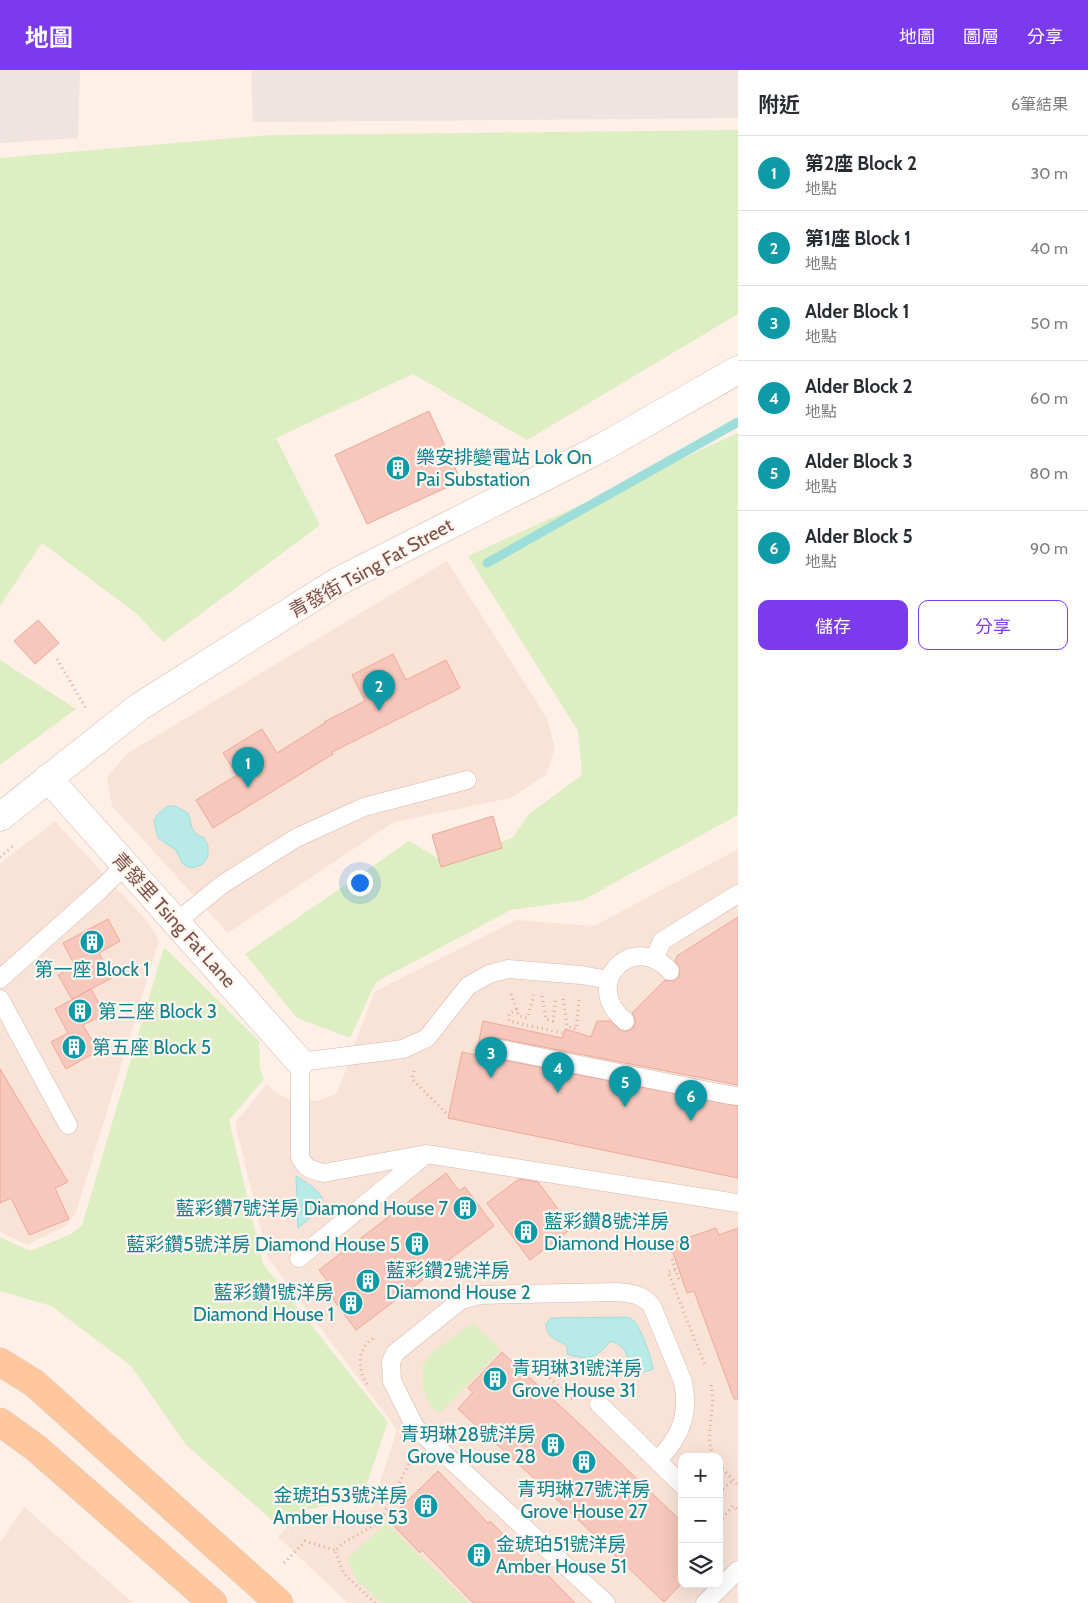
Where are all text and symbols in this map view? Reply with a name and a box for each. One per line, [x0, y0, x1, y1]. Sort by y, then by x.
text: 地圖 [25, 23, 73, 52]
text: 地圖 [899, 26, 935, 48]
text: 圖層 [963, 26, 999, 48]
text: 分享 [1027, 26, 1063, 48]
text: 附近 [758, 92, 800, 117]
text: 6筆結果 [1011, 95, 1068, 114]
text: 第2座 Block 2 [805, 152, 917, 175]
text: 1 [771, 164, 777, 183]
text: 30 m [1031, 164, 1068, 183]
text: 地點 [805, 179, 837, 198]
text: 第1座 Block 1 [805, 227, 911, 250]
text: 2 [770, 239, 778, 258]
text: 40 m [1030, 239, 1068, 258]
text: 地點 [805, 254, 837, 273]
text: Alder Block 1 [805, 300, 909, 323]
text: 3 [770, 314, 778, 333]
text: 50 m [1031, 314, 1068, 333]
text: 地點 [805, 327, 837, 346]
text: Alder Block 2 [805, 375, 912, 398]
text: 4 [769, 389, 779, 408]
text: 60 m [1030, 389, 1068, 408]
text: 地點 [805, 402, 837, 421]
place label: 樂安排變電站 Lok On Pai Substation [416, 446, 592, 491]
text: Alder Block 3 [805, 450, 913, 473]
building icon: 樂安排變電站 Lok On Pai Substation [385, 455, 411, 481]
text: 5 [770, 464, 778, 483]
text: 80 m [1030, 464, 1068, 483]
text: 地點 [805, 477, 837, 496]
street label: 青發街 Tsing Fat Street [285, 513, 457, 623]
text: Alder Block 5 [805, 525, 913, 548]
text: 6 [770, 539, 779, 558]
text: 90 m [1030, 539, 1068, 558]
text: 地點 [805, 552, 837, 571]
button: 儲存 [758, 600, 908, 650]
button: 分享 [918, 600, 1068, 650]
pin: 2 [363, 670, 395, 711]
pin: 1 [232, 747, 264, 788]
street label: 青發里 Tsing Fat Lane [107, 848, 241, 993]
your location [347, 870, 373, 896]
building icon: 第一座 Block 1 [79, 929, 105, 955]
place label: 第一座 Block 1 [35, 958, 149, 981]
building icon: 第三座 Block 3 [67, 998, 93, 1024]
place label: 第三座 Block 3 [98, 1000, 217, 1023]
building icon: 第五座 Block 5 [61, 1034, 87, 1060]
place label: 第五座 Block 5 [92, 1036, 211, 1059]
pin: 3 [475, 1037, 507, 1078]
pin: 4 [542, 1052, 574, 1093]
pin: 5 [609, 1066, 641, 1107]
pin: 6 [675, 1080, 707, 1121]
building icon: 藍彩鑽7號洋房 Diamond House 7 [452, 1195, 478, 1221]
place label: 藍彩鑽7號洋房 Diamond House 7 [176, 1197, 448, 1220]
place label: 藍彩鑽8號洋房 Diamond House 8 [544, 1210, 690, 1255]
building icon: 藍彩鑽8號洋房 Diamond House 8 [513, 1219, 539, 1245]
building icon: 藍彩鑽5號洋房 Diamond House 5 [404, 1231, 430, 1257]
place label: 藍彩鑽5號洋房 Diamond House 5 [126, 1233, 400, 1256]
place label: 藍彩鑽2號洋房 Diamond House 2 [386, 1259, 531, 1304]
building icon: 藍彩鑽2號洋房 Diamond House 2 [355, 1268, 381, 1294]
place label: 藍彩鑽1號洋房 Diamond House 1 [193, 1281, 334, 1326]
building icon: 藍彩鑽1號洋房 Diamond House 1 [338, 1290, 364, 1316]
place label: 青玥琳31號洋房 Grove House 31 [512, 1357, 642, 1402]
building icon: 青玥琳31號洋房 Grove House 31 [482, 1366, 508, 1392]
place label: 青玥琳28號洋房 Grove House 28 [401, 1423, 536, 1468]
building icon: 青玥琳28號洋房 Grove House 28 [540, 1432, 566, 1458]
building icon: 青玥琳27號洋房 Grove House 27 [571, 1449, 597, 1475]
map controls [678, 1453, 723, 1588]
button: + [678, 1453, 723, 1498]
place label: 青玥琳27號洋房 Grove House 27 [517, 1478, 651, 1523]
place label: 金琥珀53號洋房 Amber House 53 [273, 1484, 408, 1529]
building icon: 金琥珀53號洋房 Amber House 53 [413, 1493, 439, 1519]
button: − [678, 1498, 723, 1543]
place label: 金琥珀51號洋房 Amber House 51 [496, 1533, 627, 1578]
building icon: 金琥珀51號洋房 Amber House 51 [466, 1542, 492, 1568]
button: layers [678, 1543, 723, 1588]

